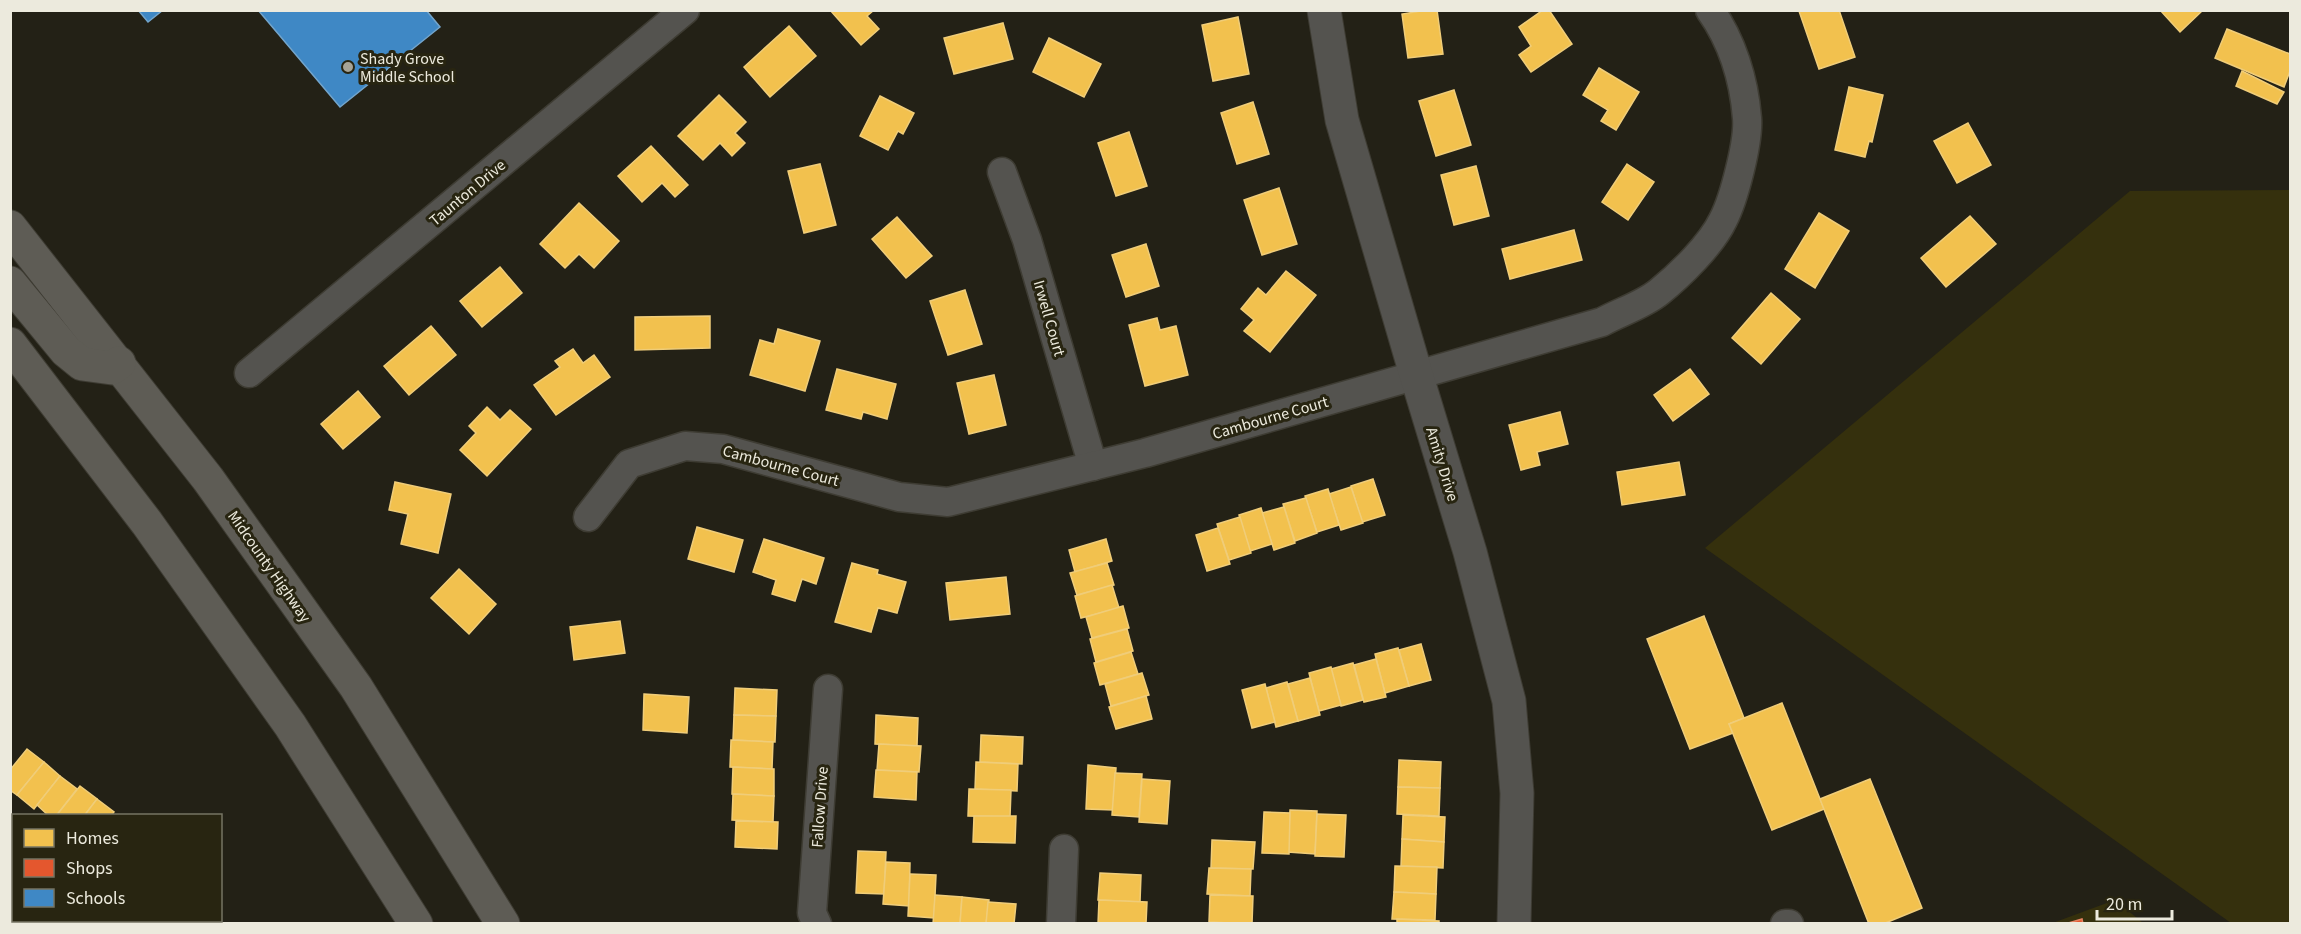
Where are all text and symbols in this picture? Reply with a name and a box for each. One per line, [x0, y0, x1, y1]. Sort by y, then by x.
place label: Shady Grove Middle School [360, 48, 455, 88]
marker: Shady Grove Middle School [341, 60, 355, 74]
street label: Taunton Drive [425, 154, 511, 231]
street label: Irwell Court [1028, 278, 1071, 359]
street label: Cambourne Court [1210, 391, 1331, 445]
street label: Amity Drive [1420, 424, 1464, 504]
street label: Cambourne Court [720, 440, 842, 492]
street label: Midcounty Highway [222, 506, 316, 627]
street label: Fallow Drive [806, 766, 834, 849]
legend [12, 814, 222, 922]
text: Homes [66, 826, 119, 851]
text: Shops [66, 856, 113, 881]
scale bar [2097, 883, 2172, 921]
text: Schools [66, 886, 125, 911]
text: 20 m [2106, 892, 2142, 917]

